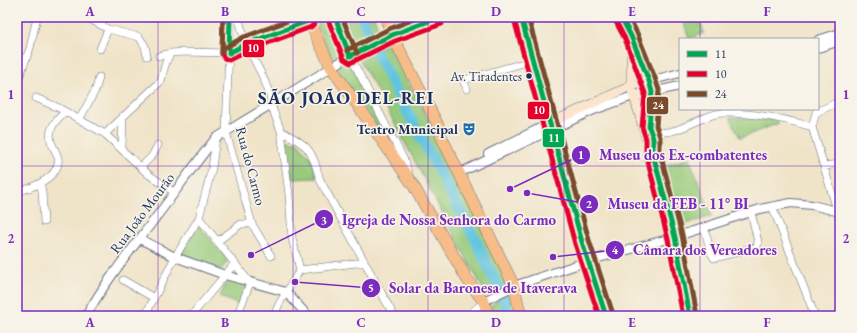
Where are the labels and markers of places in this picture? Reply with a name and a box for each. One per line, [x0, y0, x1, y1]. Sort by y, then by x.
place label: Av. Tiradentes [449, 68, 522, 85]
marker: Av. Tiradentes [524, 71, 534, 81]
place label: Teatro Municipal [356, 120, 458, 138]
theatre icon: Teatro Municipal [461, 121, 477, 137]
callout: Museu dos Ex-combatentes [571, 142, 775, 169]
callout: Museu da FEB - 11° BI [579, 190, 757, 217]
callout: Igreja de Nossa Senhora do Carmo [314, 206, 564, 233]
callout: Câmara dos Vereadores [605, 236, 785, 263]
callout: Solar da Baronesa de Itaverava [361, 275, 585, 302]

